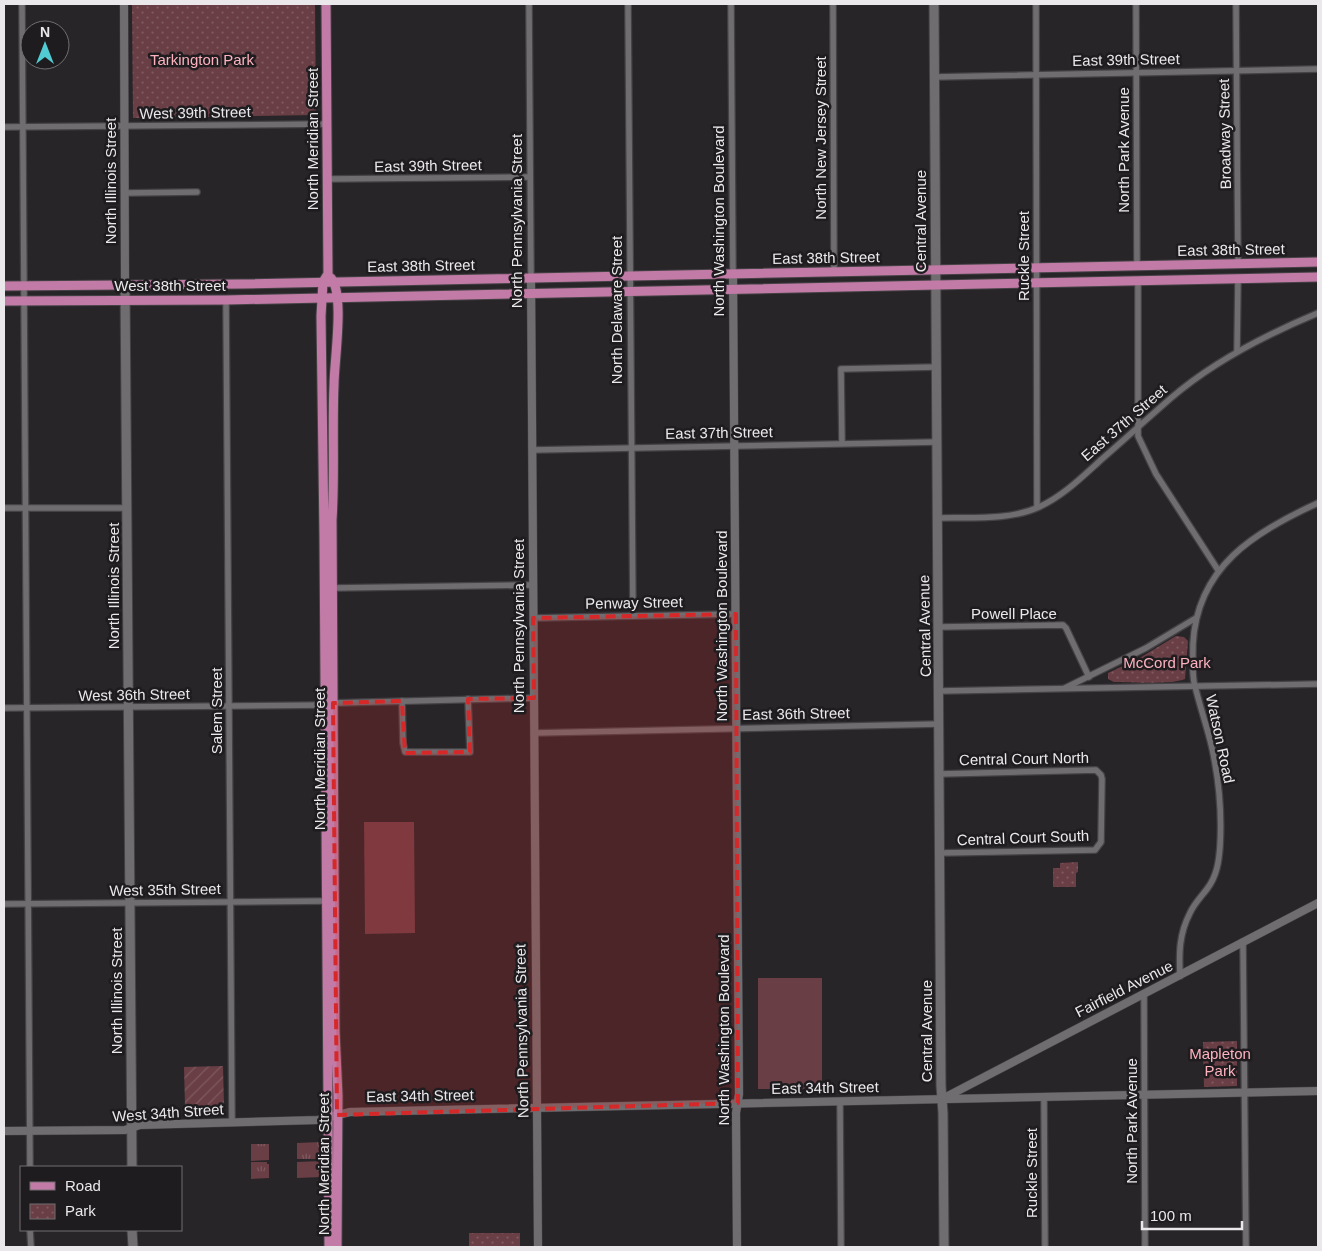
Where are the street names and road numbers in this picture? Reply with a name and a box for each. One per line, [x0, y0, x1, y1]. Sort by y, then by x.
street label: East 39th Street [1072, 50, 1181, 69]
street label: North New Jersey Street [812, 55, 829, 220]
street label: North Meridian Street [304, 67, 321, 210]
street label: Broadway Street [1215, 78, 1234, 190]
street label: North Park Avenue [1115, 87, 1132, 213]
street label: West 39th Street [139, 103, 252, 122]
street label: North Illinois Street [102, 117, 119, 244]
street label: North Washington Boulevard [710, 125, 727, 317]
street label: North Pennsylvania Street [508, 133, 525, 308]
street label: East 39th Street [374, 156, 483, 175]
street label: Central Avenue [912, 170, 929, 272]
street label: Ruckle Street [1015, 210, 1032, 301]
street label: North Delaware Street [608, 235, 625, 384]
street label: East 38th Street [1177, 240, 1286, 259]
street label: East 38th Street [772, 248, 881, 267]
street label: East 38th Street [367, 256, 476, 275]
street label: West 38th Street [114, 277, 227, 294]
street label: East 37th Street [1078, 380, 1170, 464]
street label: East 37th Street [665, 423, 774, 442]
street label: North Illinois Street [105, 522, 122, 649]
street label: North Washington Boulevard [713, 530, 730, 722]
street label: North Pennsylvania Street [510, 538, 527, 713]
street label: Central Avenue [915, 575, 934, 677]
street label: Penway Street [585, 593, 684, 612]
street label: Powell Place [971, 605, 1057, 622]
street label: Salem Street [208, 667, 225, 754]
street label: West 36th Street [78, 685, 191, 704]
street label: North Meridian Street [311, 687, 328, 830]
street label: Watson Road [1203, 693, 1238, 785]
street label: East 36th Street [742, 704, 851, 723]
street label: Central Court North [959, 749, 1089, 768]
street label: Central Court South [956, 827, 1090, 848]
street label: West 35th Street [109, 880, 222, 899]
street label: North Illinois Street [108, 927, 125, 1054]
street label: North Washington Boulevard [715, 934, 732, 1126]
street label: North Pennsylvania Street [511, 943, 532, 1118]
street label: Fairfield Avenue [1072, 957, 1175, 1020]
street label: Central Avenue [918, 980, 935, 1082]
street label: North Park Avenue [1123, 1058, 1140, 1184]
street label: East 34th Street [771, 1078, 880, 1097]
street label: East 34th Street [366, 1086, 475, 1105]
street label: North Meridian Street [315, 1092, 332, 1235]
street label: West 34th Street [112, 1100, 225, 1125]
street label: Ruckle Street [1023, 1127, 1040, 1218]

